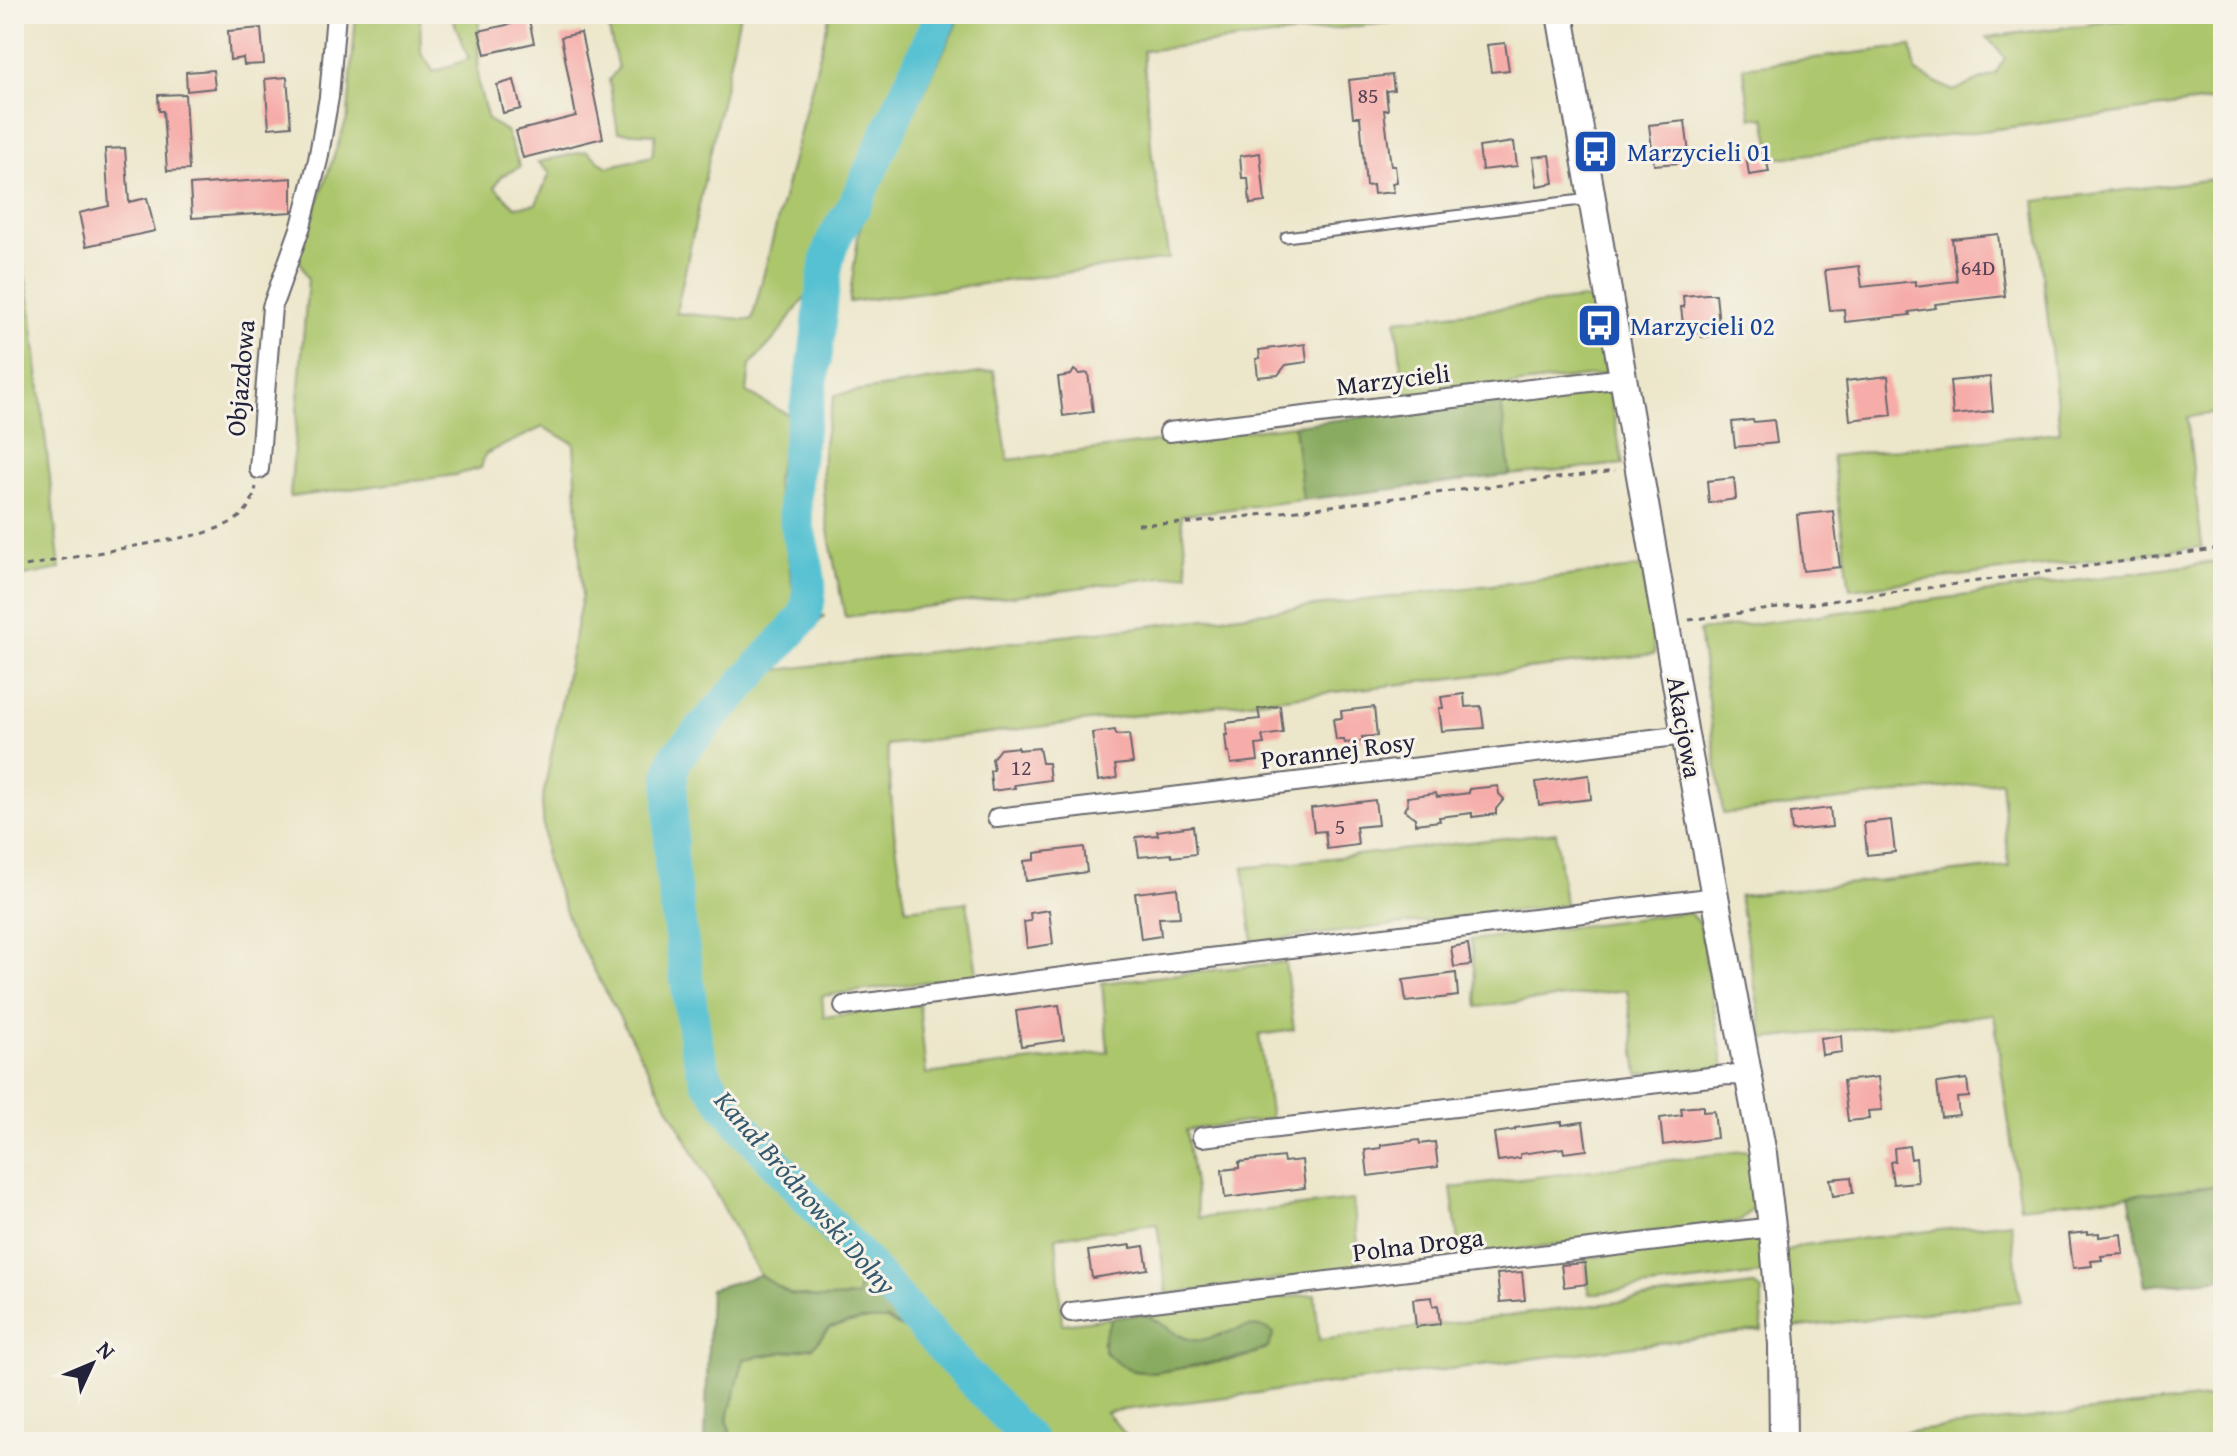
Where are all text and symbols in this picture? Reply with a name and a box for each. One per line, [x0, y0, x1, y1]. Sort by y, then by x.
house number: 85 [1357, 79, 1379, 111]
bus stop icon: Marzycieli 01 [1572, 127, 1620, 175]
place label: Marzycieli 01 [1627, 132, 1772, 171]
house number: 64D [1961, 251, 1995, 283]
bus stop icon: Marzycieli 02 [1575, 301, 1623, 349]
place label: Marzycieli 02 [1630, 306, 1775, 345]
street label: Objazdowa [215, 317, 265, 438]
street label: Marzycieli [1334, 353, 1452, 405]
street label: Akacjowa [1657, 673, 1713, 782]
street label: Porannej Rosy [1258, 721, 1418, 779]
house number: 12 [1010, 751, 1032, 783]
house number: 5 [1335, 810, 1345, 842]
water label: Kanał Bródnowski Dolny [705, 1080, 907, 1303]
street label: Polna Droga [1350, 1217, 1486, 1271]
north arrow [52, 1324, 132, 1404]
text: N [90, 1334, 123, 1367]

